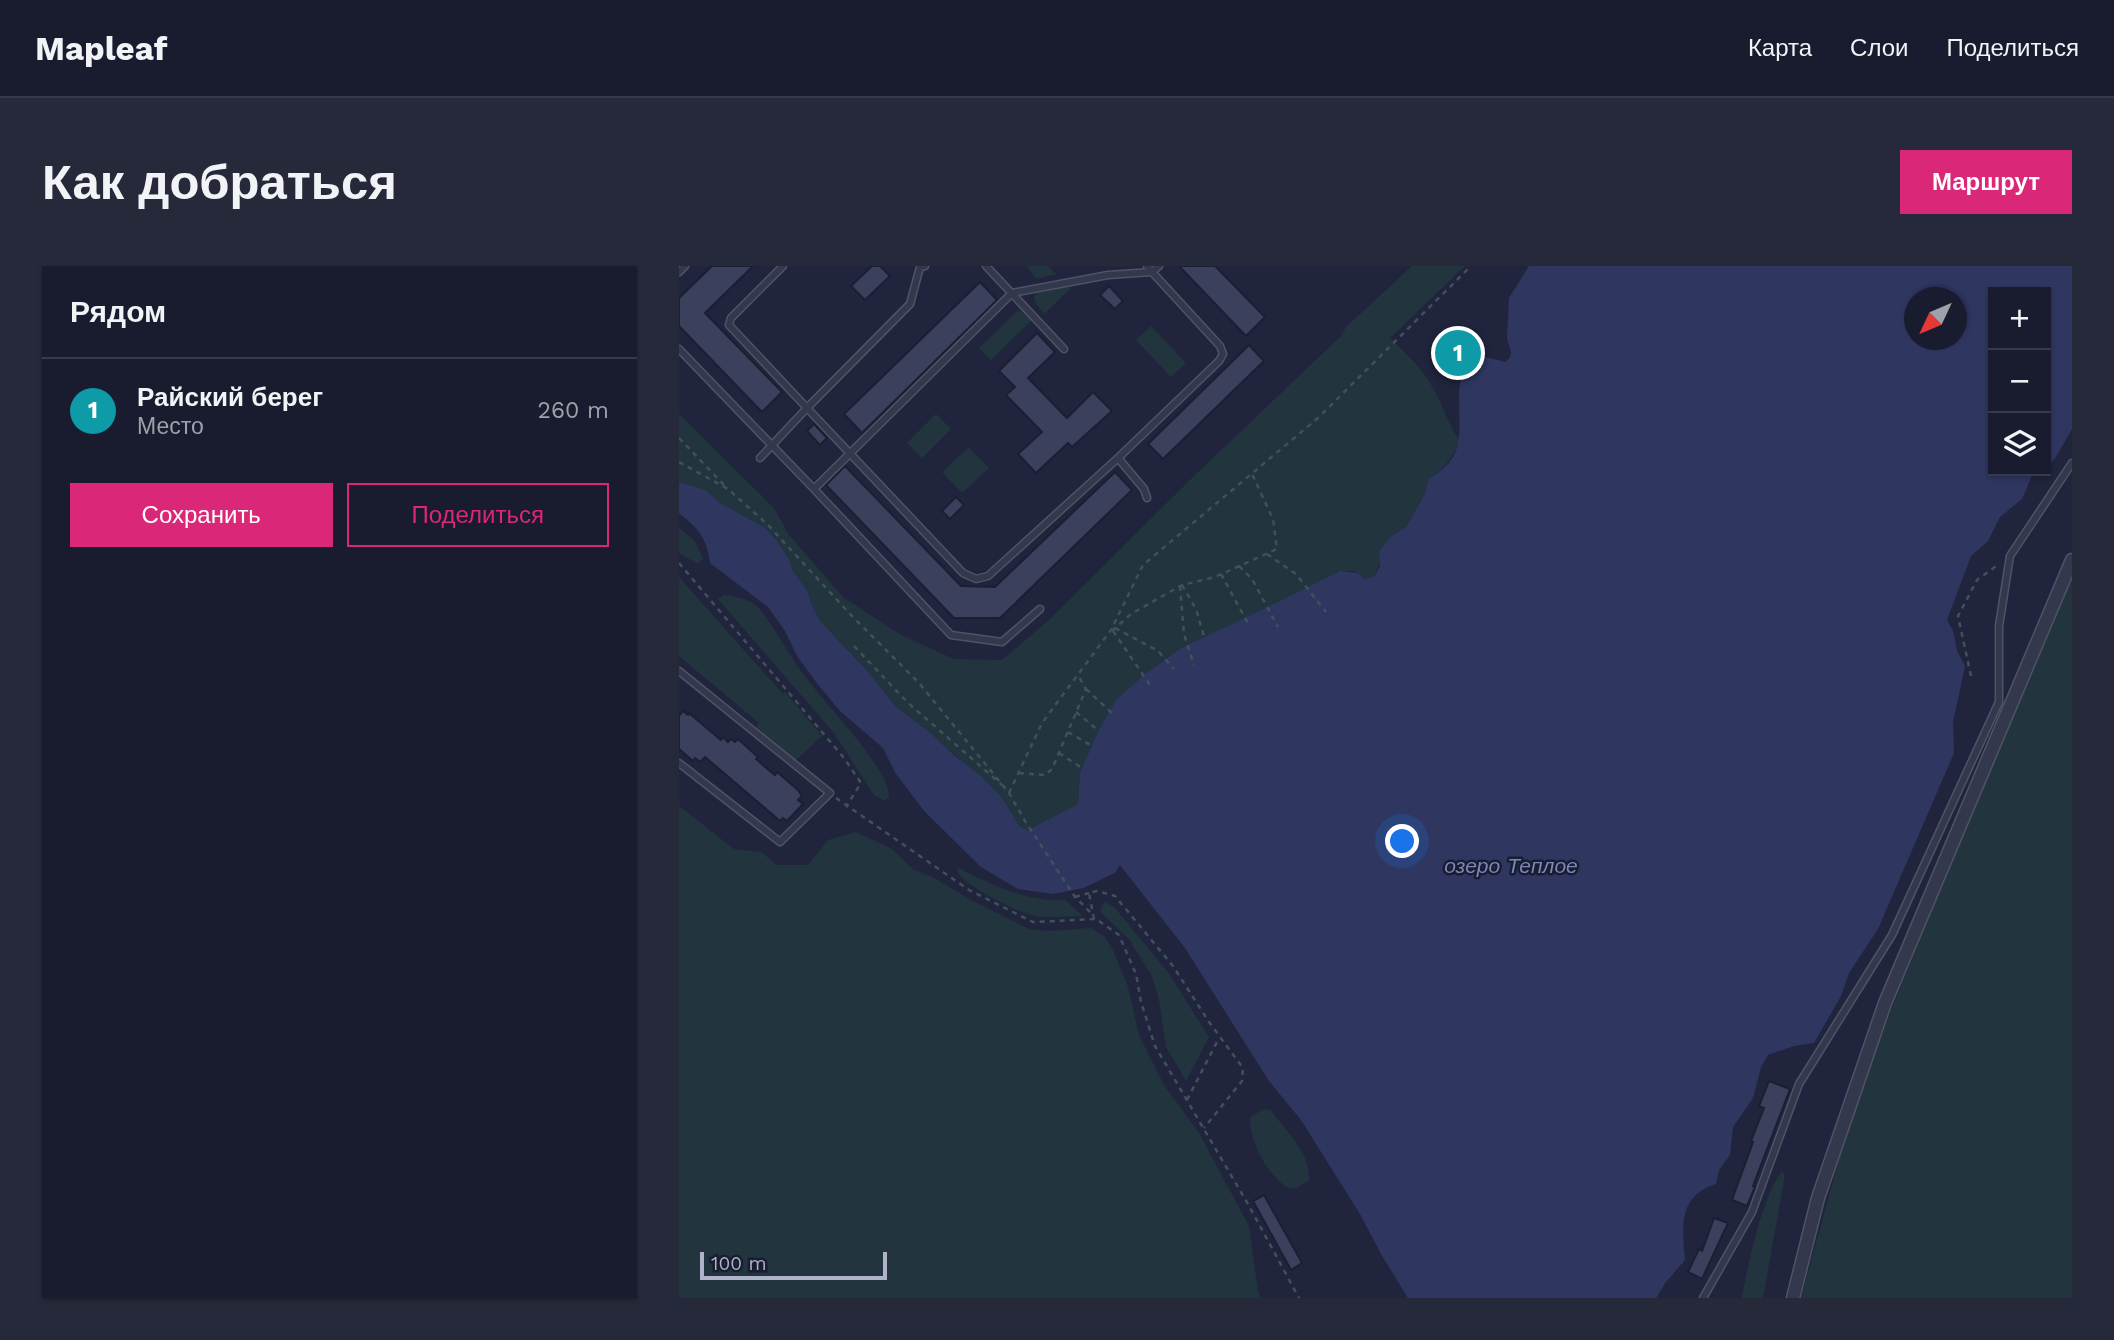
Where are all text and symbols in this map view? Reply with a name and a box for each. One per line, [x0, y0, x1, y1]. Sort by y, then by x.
text: Mapleaf [35, 29, 167, 68]
text: Карта [1748, 34, 1812, 62]
text: Слои [1850, 34, 1908, 62]
text: Поделиться [1946, 34, 2079, 62]
button: Маршрут [1900, 150, 2072, 214]
text: Как добраться [42, 153, 397, 211]
north arrow [1904, 287, 1967, 350]
map controls [1988, 287, 2051, 476]
button: + [1988, 287, 2051, 350]
text: Рядом [70, 294, 166, 329]
pin: 1 [1435, 327, 1481, 379]
button: − [1988, 350, 2051, 413]
text: Райский берег [137, 382, 323, 412]
text: 1 [88, 397, 98, 424]
text: 260 m [538, 397, 609, 424]
text: Место [137, 413, 204, 440]
button: layers [1988, 413, 2051, 476]
button: Сохранить [70, 483, 333, 547]
button: Поделиться [347, 483, 609, 547]
your location [1385, 824, 1419, 858]
water label: озеро Теплое [1444, 853, 1578, 878]
scale bar [700, 1249, 887, 1281]
text: 100 m [711, 1252, 767, 1275]

